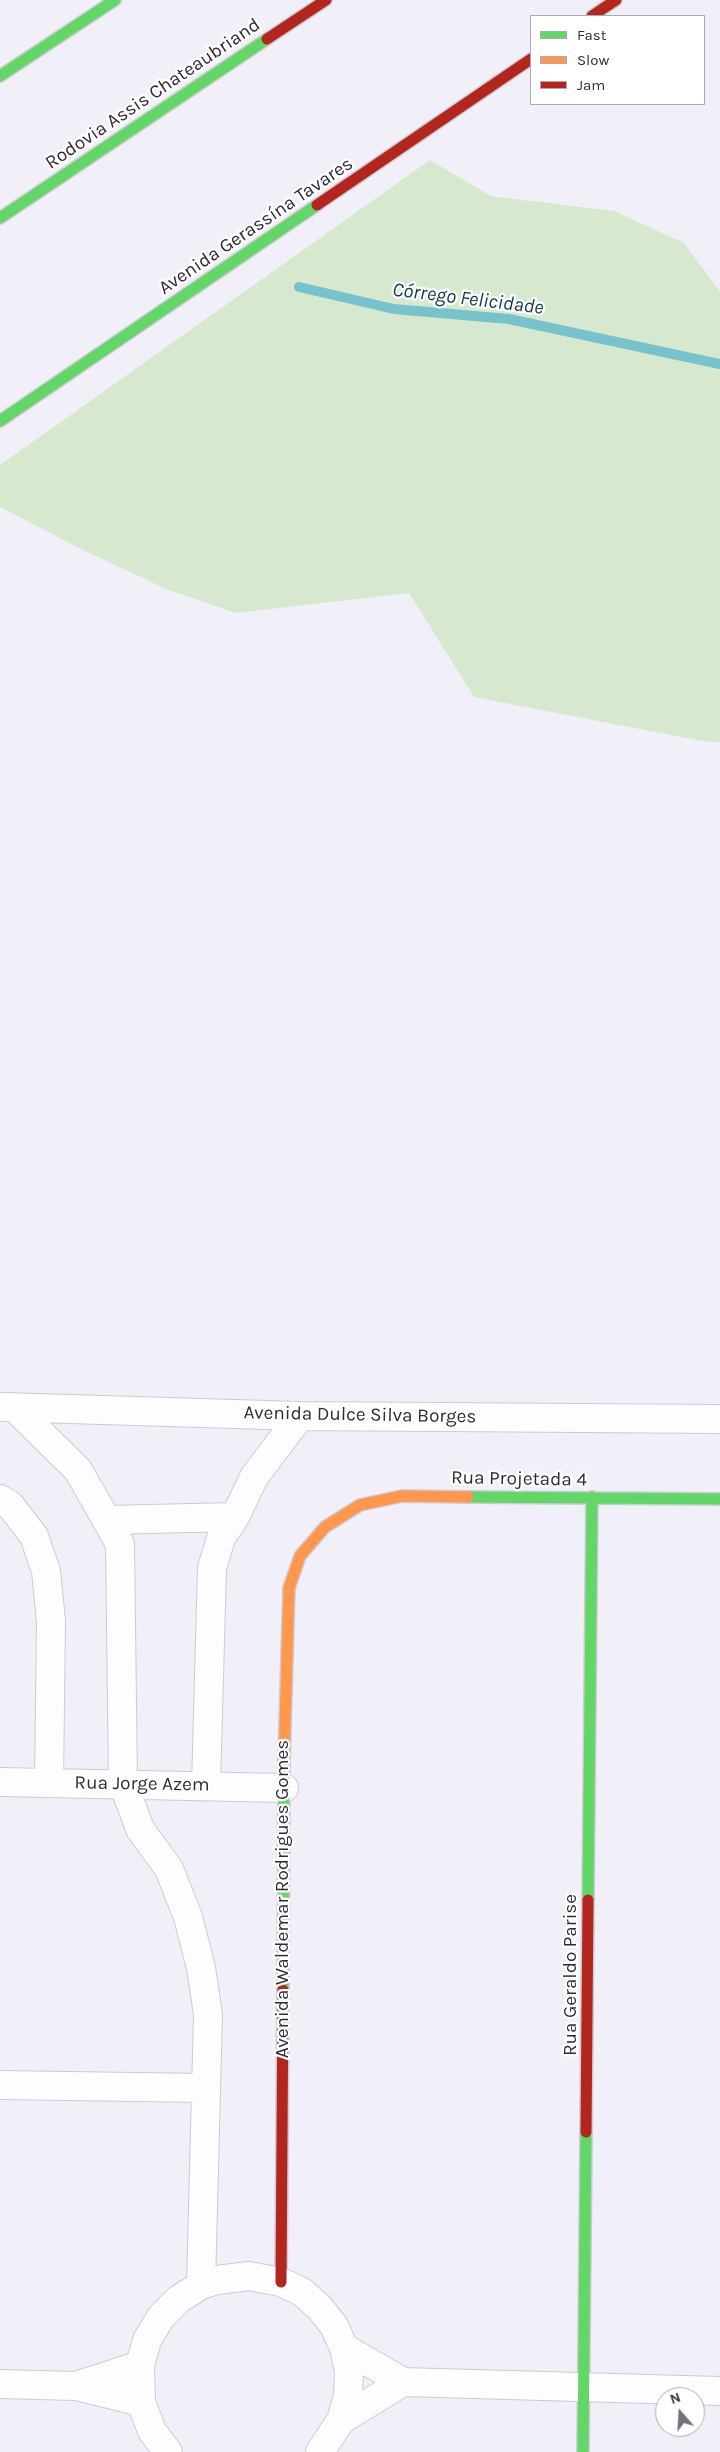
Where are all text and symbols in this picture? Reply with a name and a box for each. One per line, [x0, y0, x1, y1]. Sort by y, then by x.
street label: Rodovia Assis Chateaubriand [41, 13, 265, 175]
legend [530, 15, 705, 105]
text: Fast [577, 26, 606, 44]
text: Slow [577, 51, 609, 69]
text: Jam [577, 76, 605, 94]
street label: Avenida Gerassína Tavares [155, 152, 357, 300]
water label: Córrego Felicidade [391, 278, 545, 320]
street label: Avenida Dulce Silva Borges [243, 1402, 477, 1428]
street label: Rua Projetada 4 [451, 1466, 587, 1492]
street label: Avenida Waldemar Rodrigues Gomes [272, 1740, 294, 2058]
street label: Rua Jorge Azem [74, 1771, 210, 1797]
street label: Rua Geraldo Parise [560, 1894, 582, 2056]
north arrow [655, 2387, 705, 2437]
text: N [668, 2389, 683, 2408]

